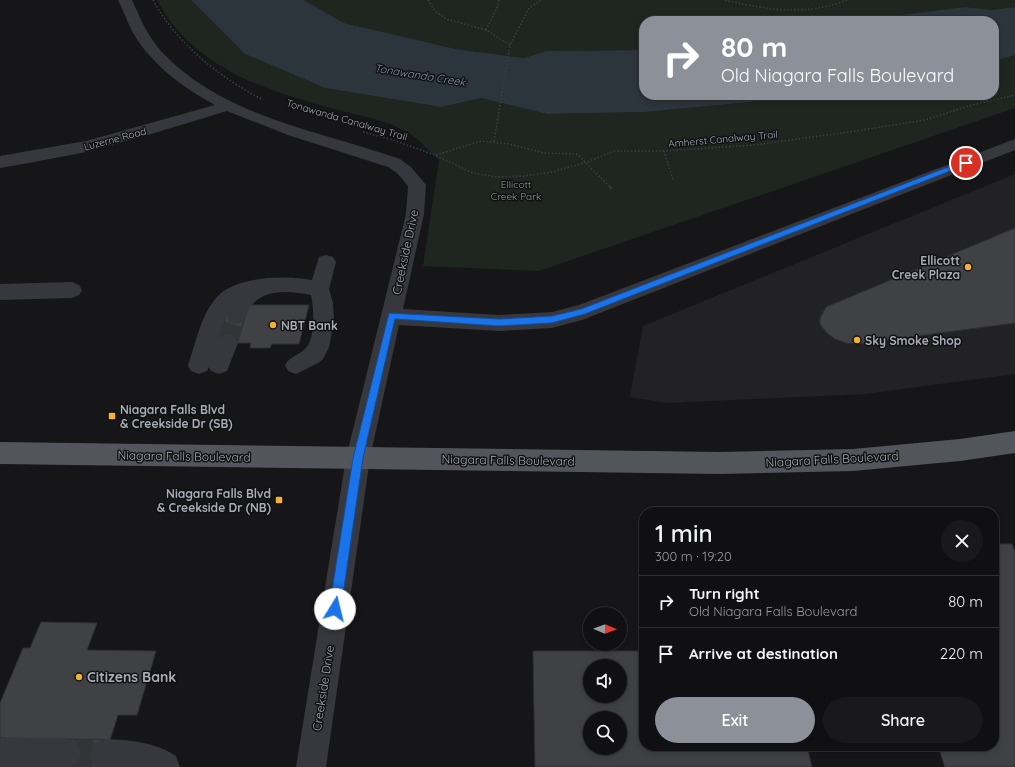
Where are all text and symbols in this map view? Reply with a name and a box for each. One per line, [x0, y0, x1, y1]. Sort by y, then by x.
text: 80 m [721, 29, 787, 64]
icon: right [655, 32, 707, 84]
water label: Tonawanda Creek [373, 61, 468, 89]
text: Old Niagara Falls Boulevard [721, 64, 954, 87]
street label: Tonawanda Canalway Trail [285, 96, 409, 144]
street label: Luzerne Road [82, 124, 148, 154]
street label: Amherst Canalway Trail [668, 128, 778, 150]
pin [949, 146, 983, 180]
icon: arrive [955, 152, 977, 174]
park label: Ellicott Creek Park [491, 178, 541, 203]
street label: Creekside Drive [389, 208, 421, 296]
place label: Ellicott Creek Plaza [892, 253, 960, 282]
marker: Ellicott Creek Plaza [963, 262, 973, 272]
place label: NBT Bank [281, 318, 338, 333]
marker: NBT Bank [268, 320, 278, 330]
place label: Sky Smoke Shop [865, 333, 962, 348]
marker: Sky Smoke Shop [852, 335, 862, 345]
place label: Niagara Falls Blvd & Creekside Dr (SB) [120, 402, 233, 431]
marker: Niagara Falls Blvd & Creekside Dr (SB) [107, 411, 117, 421]
street label: Niagara Falls Boulevard [117, 447, 251, 465]
street label: Niagara Falls Boulevard [765, 448, 899, 470]
street label: Niagara Falls Boulevard [441, 451, 575, 469]
place label: Niagara Falls Blvd & Creekside Dr (NB) [157, 486, 271, 515]
marker: Niagara Falls Blvd & Creekside Dr (NB) [274, 495, 284, 505]
text: 1 min [655, 518, 713, 548]
button: close [941, 520, 983, 562]
text: 300 m · 19:20 [655, 548, 732, 564]
text: Turn right [689, 584, 760, 603]
position arrow [314, 588, 356, 630]
icon: right [655, 591, 677, 613]
text: 80 m [948, 592, 983, 611]
text: Old Niagara Falls Boulevard [689, 603, 857, 619]
north arrow [583, 607, 627, 651]
map controls [583, 607, 627, 755]
icon: arrive [655, 643, 677, 665]
street label: Creekside Drive [309, 644, 337, 732]
text: Arrive at destination [689, 644, 838, 663]
text: 220 m [940, 644, 983, 663]
button: sound [583, 659, 627, 703]
place label: Citizens Bank [87, 668, 176, 686]
marker: Citizens Bank [74, 672, 84, 682]
button: Exit [655, 697, 815, 743]
button: Share [823, 697, 983, 743]
button: search [583, 711, 627, 755]

